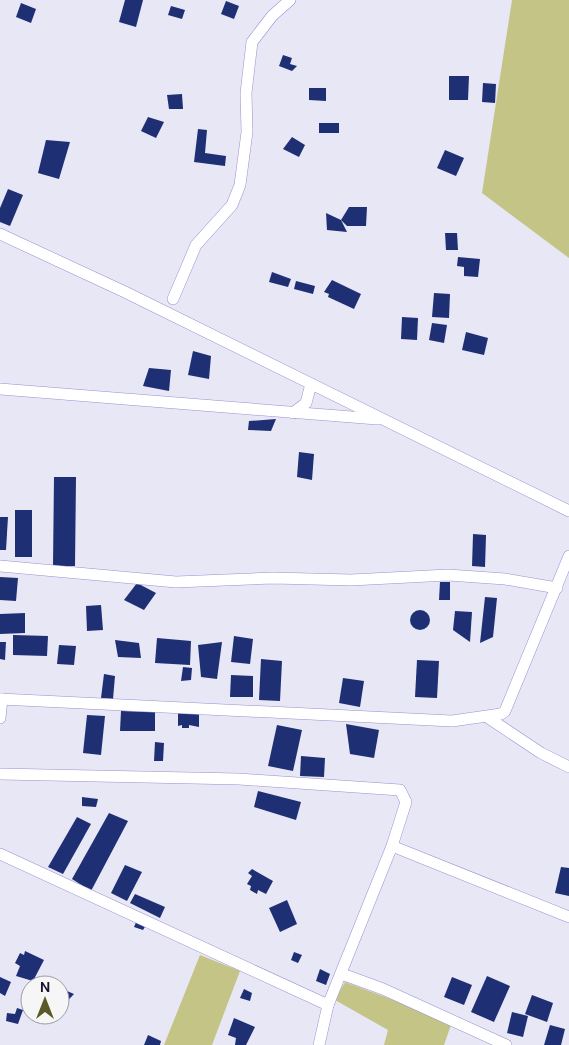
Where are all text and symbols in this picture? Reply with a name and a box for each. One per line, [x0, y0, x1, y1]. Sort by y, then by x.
north arrow [20, 975, 70, 1025]
text: N [40, 978, 50, 996]

